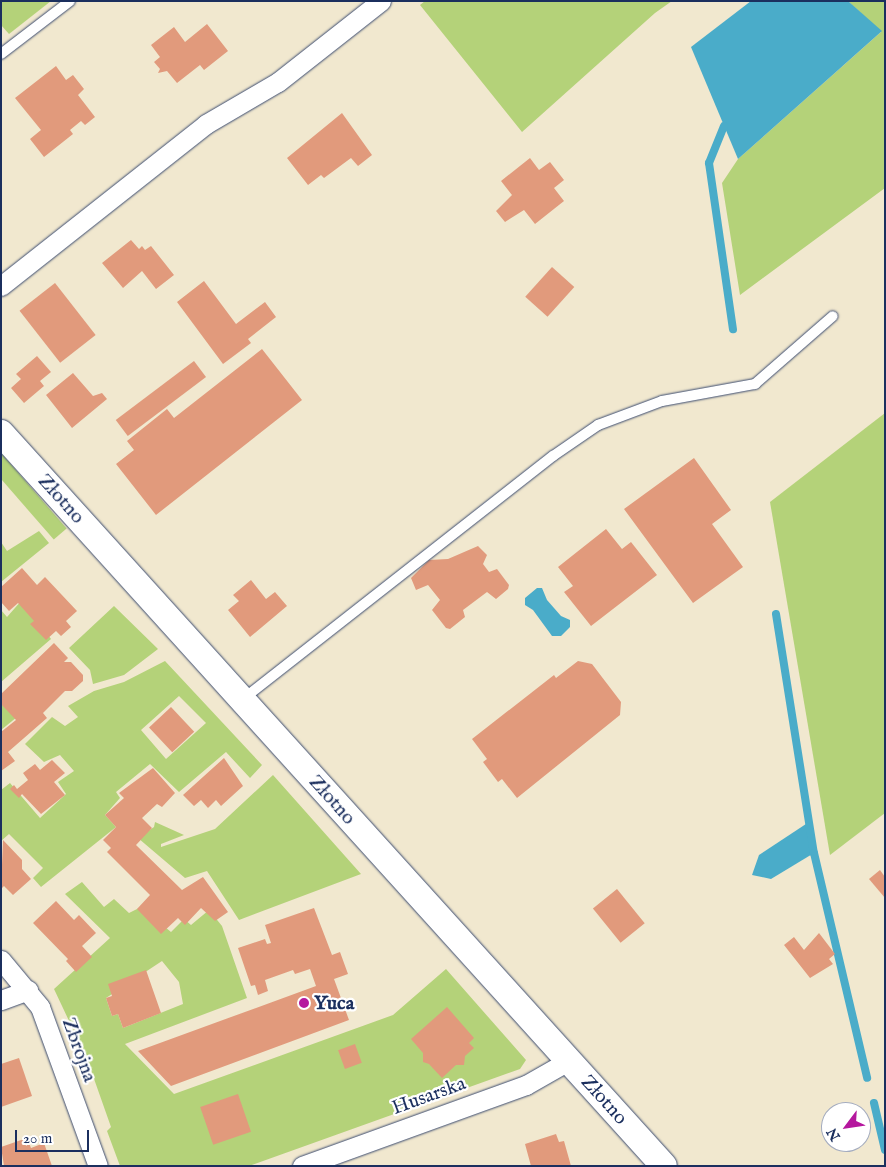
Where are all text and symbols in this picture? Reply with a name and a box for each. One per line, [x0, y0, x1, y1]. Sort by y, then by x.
street label: Złotno [33, 469, 89, 529]
street label: Złotno [304, 770, 360, 830]
place label: Yuca [314, 991, 354, 1015]
marker: Yuca [298, 997, 310, 1009]
street label: Zbrojna [56, 1015, 102, 1085]
street label: Złotno [576, 1070, 632, 1130]
street label: Husarska [389, 1072, 469, 1120]
north arrow [821, 1102, 871, 1152]
scale bar [18, 1120, 91, 1152]
text: N [823, 1124, 845, 1144]
text: 20 m [23, 1129, 52, 1148]

